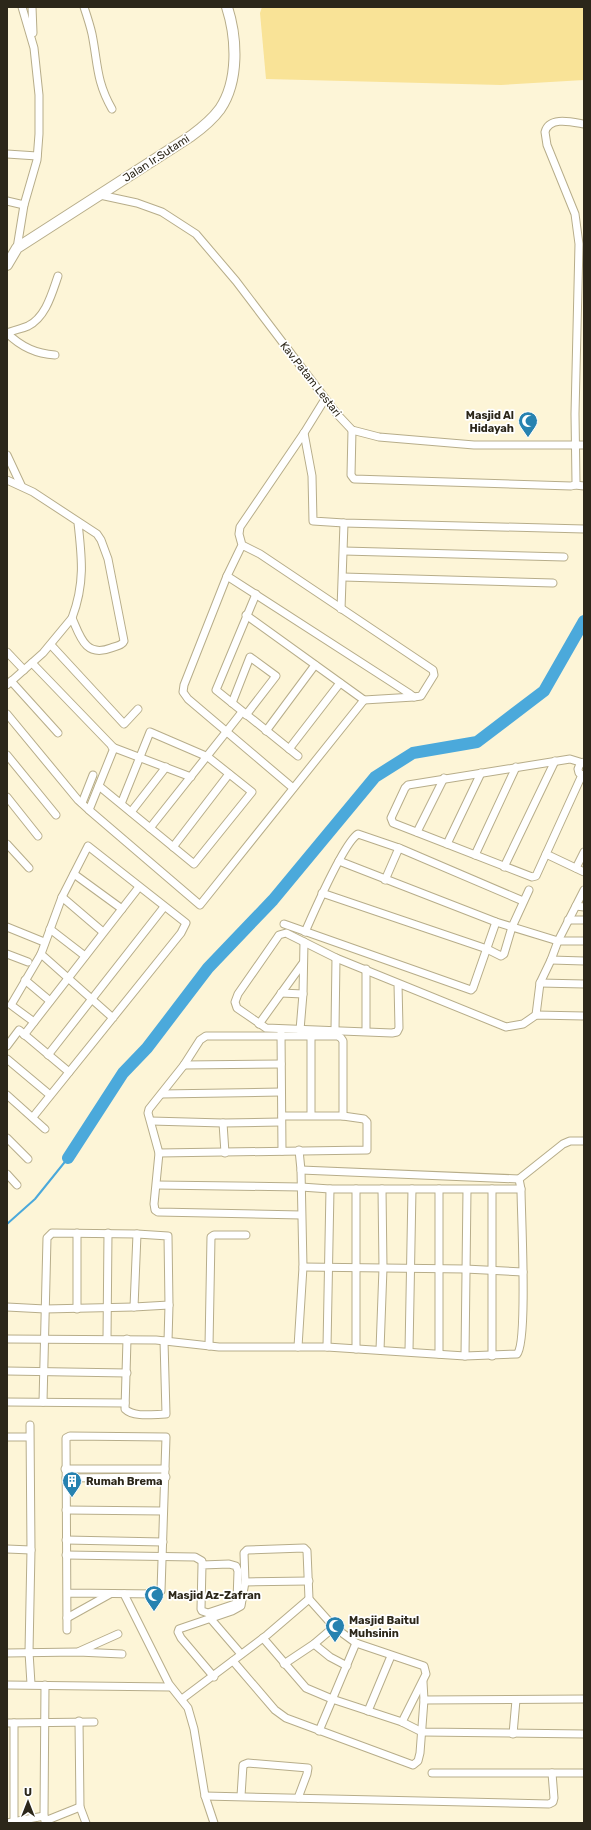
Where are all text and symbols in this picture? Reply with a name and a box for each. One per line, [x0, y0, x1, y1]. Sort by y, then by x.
street label: Jalan Ir.Sutami [121, 132, 192, 185]
street label: Kav.Patam Lestari [277, 339, 344, 419]
place label: Masjid Al Hidayah [466, 409, 514, 435]
mosque icon: Masjid Al Hidayah [517, 410, 539, 438]
building icon: Rumah Brema [61, 1470, 83, 1498]
place label: Rumah Brema [86, 1475, 163, 1488]
mosque icon: Masjid Az-Zafran [143, 1584, 165, 1612]
place label: Masjid Az-Zafran [168, 1589, 261, 1602]
place label: Masjid Baitul Muhsinin [349, 1614, 419, 1640]
mosque icon: Masjid Baitul Muhsinin [324, 1615, 346, 1643]
north arrow [8, 1782, 48, 1822]
text: U [24, 1786, 32, 1799]

